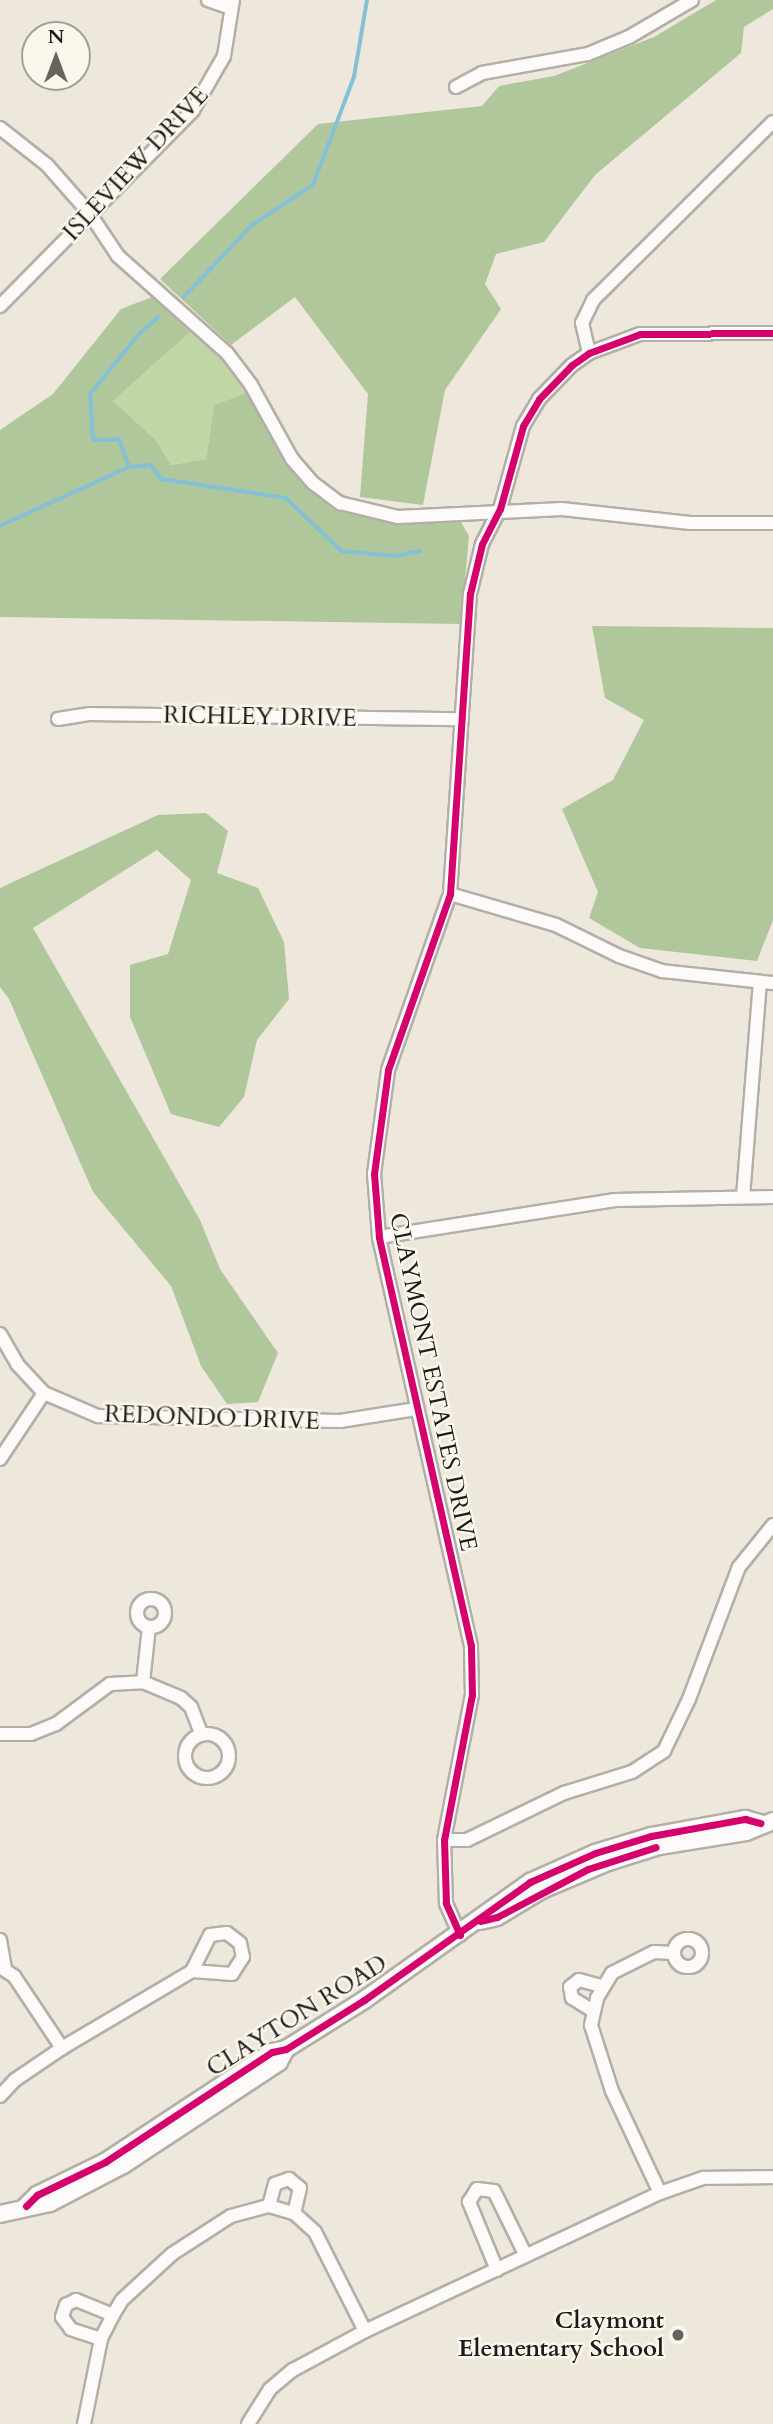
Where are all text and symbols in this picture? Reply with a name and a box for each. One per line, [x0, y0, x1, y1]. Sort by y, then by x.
north arrow [21, 21, 91, 91]
text: N [48, 24, 64, 50]
street label: ISLEVIEW DRIVE [57, 81, 215, 247]
street label: RICHLEY DRIVE [163, 701, 357, 733]
street label: CLAYMONT ESTATES DRIVE [383, 1210, 483, 1554]
street label: REDONDO DRIVE [104, 1400, 320, 1436]
street label: CLAYTON ROAD [202, 1949, 392, 2083]
place label: Claymont Elementary School [458, 2307, 664, 2363]
marker: Claymont Elementary School [670, 2327, 686, 2343]

